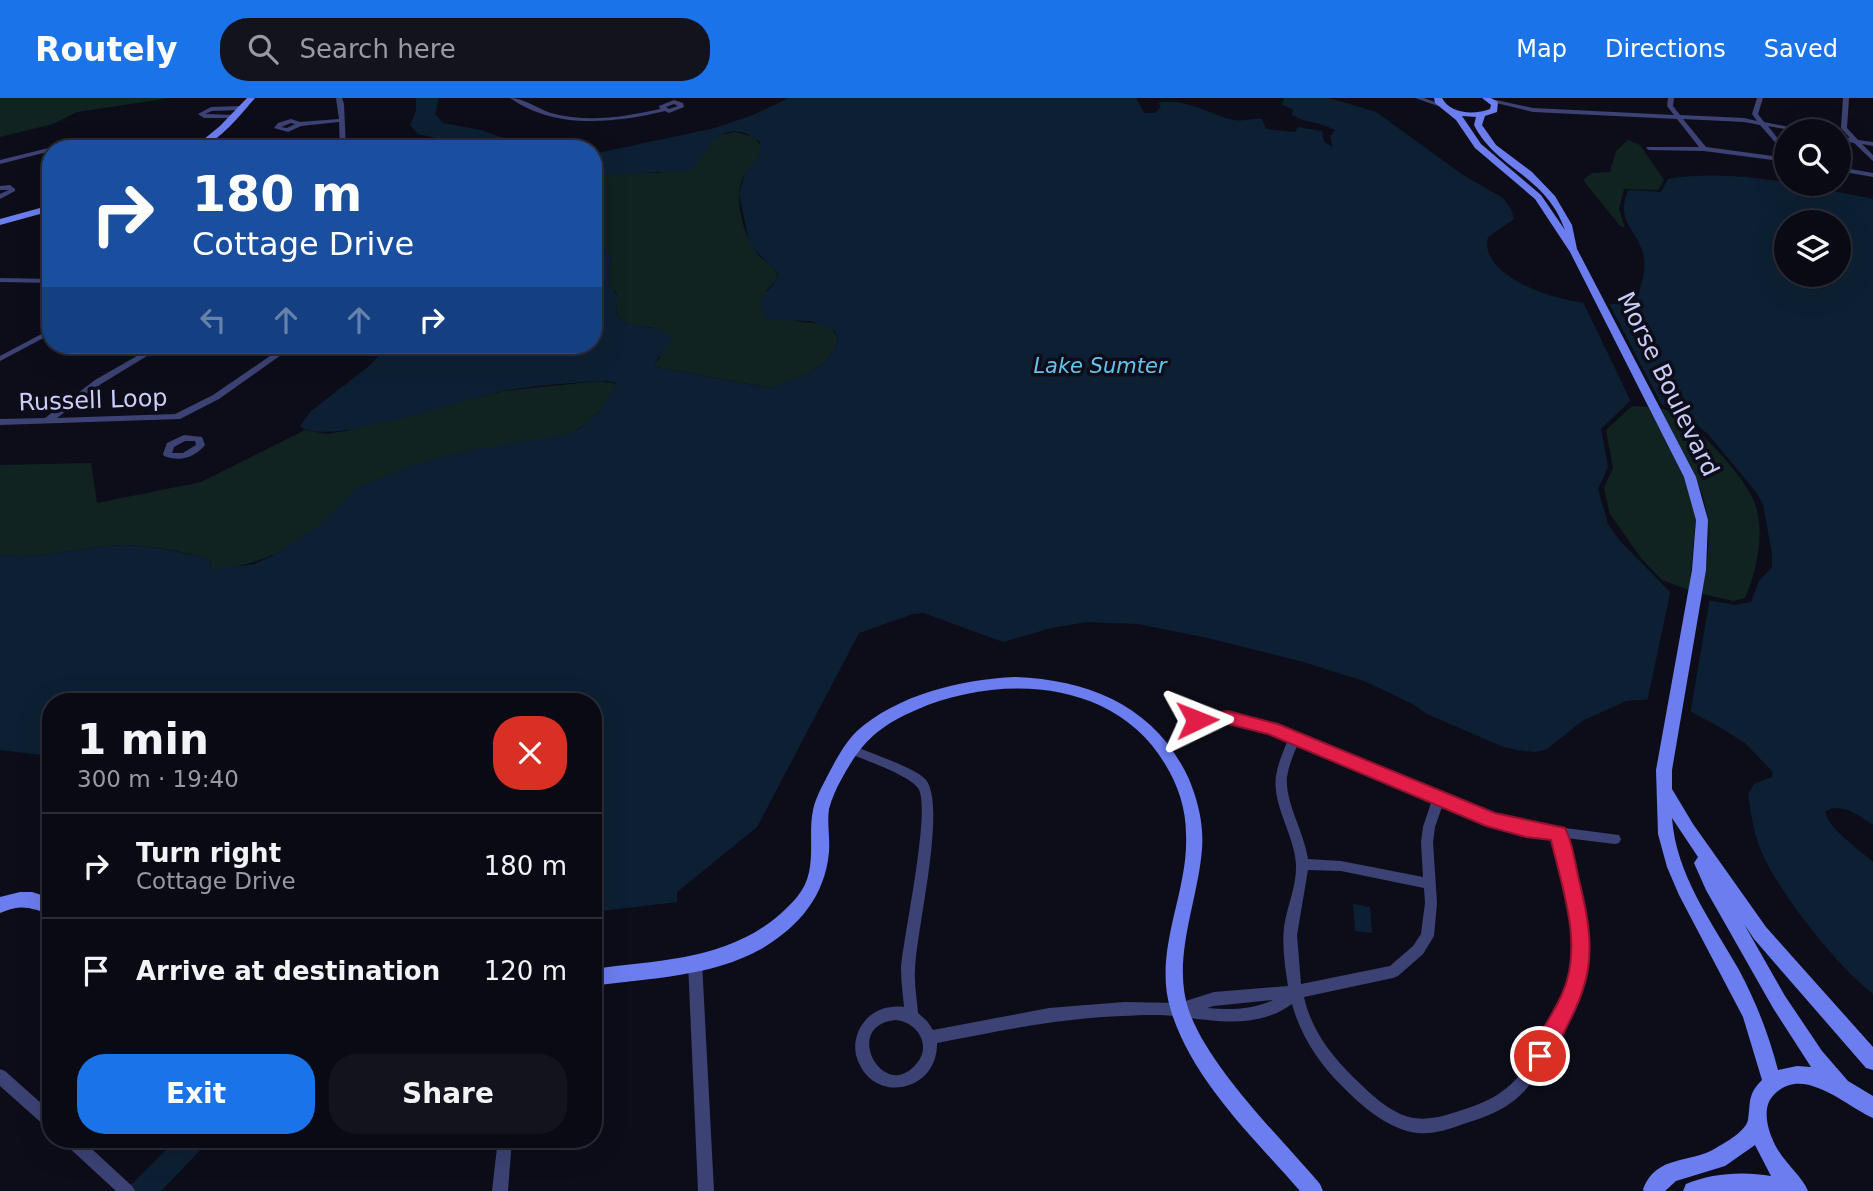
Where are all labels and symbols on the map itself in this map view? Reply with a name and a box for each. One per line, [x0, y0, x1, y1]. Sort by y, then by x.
street label: Morse Boulevard [1611, 287, 1725, 481]
water label: Lake Sumter [1033, 354, 1168, 378]
street label: Russell Loop [18, 383, 168, 417]
position arrow [1160, 683, 1234, 757]
pin [1510, 1026, 1570, 1086]

